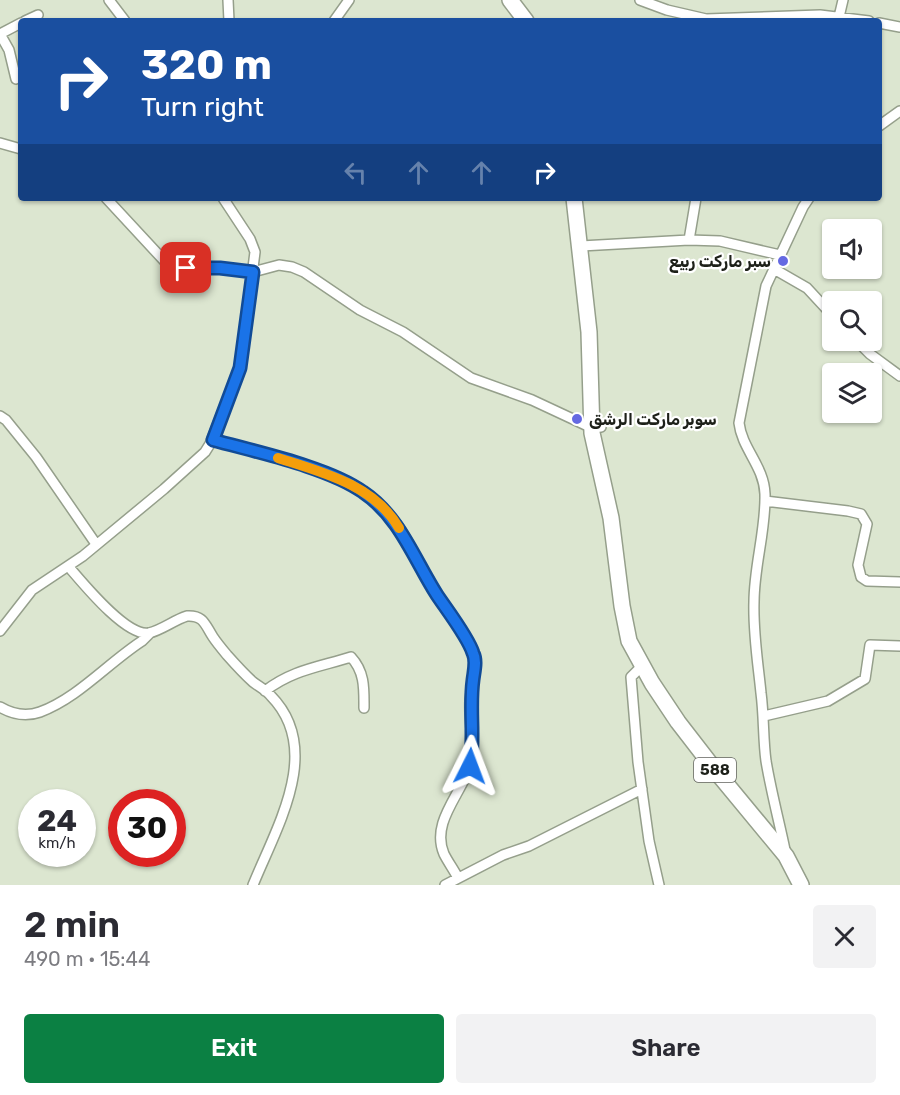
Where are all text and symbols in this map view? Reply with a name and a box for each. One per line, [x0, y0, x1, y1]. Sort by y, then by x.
text: 320 m [141, 40, 272, 90]
icon: right [42, 42, 120, 120]
text: Turn right [141, 91, 264, 123]
icon: left [339, 156, 372, 189]
icon: ahead [402, 156, 435, 189]
icon: ahead [465, 156, 498, 189]
icon: right [528, 156, 561, 189]
map controls [822, 219, 882, 423]
button: sound [822, 219, 882, 279]
pin [160, 242, 211, 293]
icon: arrive [169, 251, 202, 284]
place label: سبر ماركت ربيع [669, 252, 771, 273]
marker: سبر ماركت ربيع [776, 254, 790, 268]
button: search [822, 291, 882, 351]
button: layers [822, 363, 882, 423]
place label: سوبر ماركت الرشق [589, 410, 717, 429]
marker: سوبر ماركت الرشق [570, 412, 584, 426]
position arrow [438, 734, 502, 798]
road number: 588 [694, 758, 736, 782]
speed limit sign: 30 [108, 789, 186, 867]
text: 24 [37, 803, 77, 839]
text: km/h [38, 834, 76, 852]
text: 2 min [24, 903, 120, 946]
button: close [813, 905, 876, 968]
text: 490 m · 15:44 [24, 947, 150, 971]
button: Exit [24, 1014, 444, 1083]
button: Share [456, 1014, 876, 1083]

